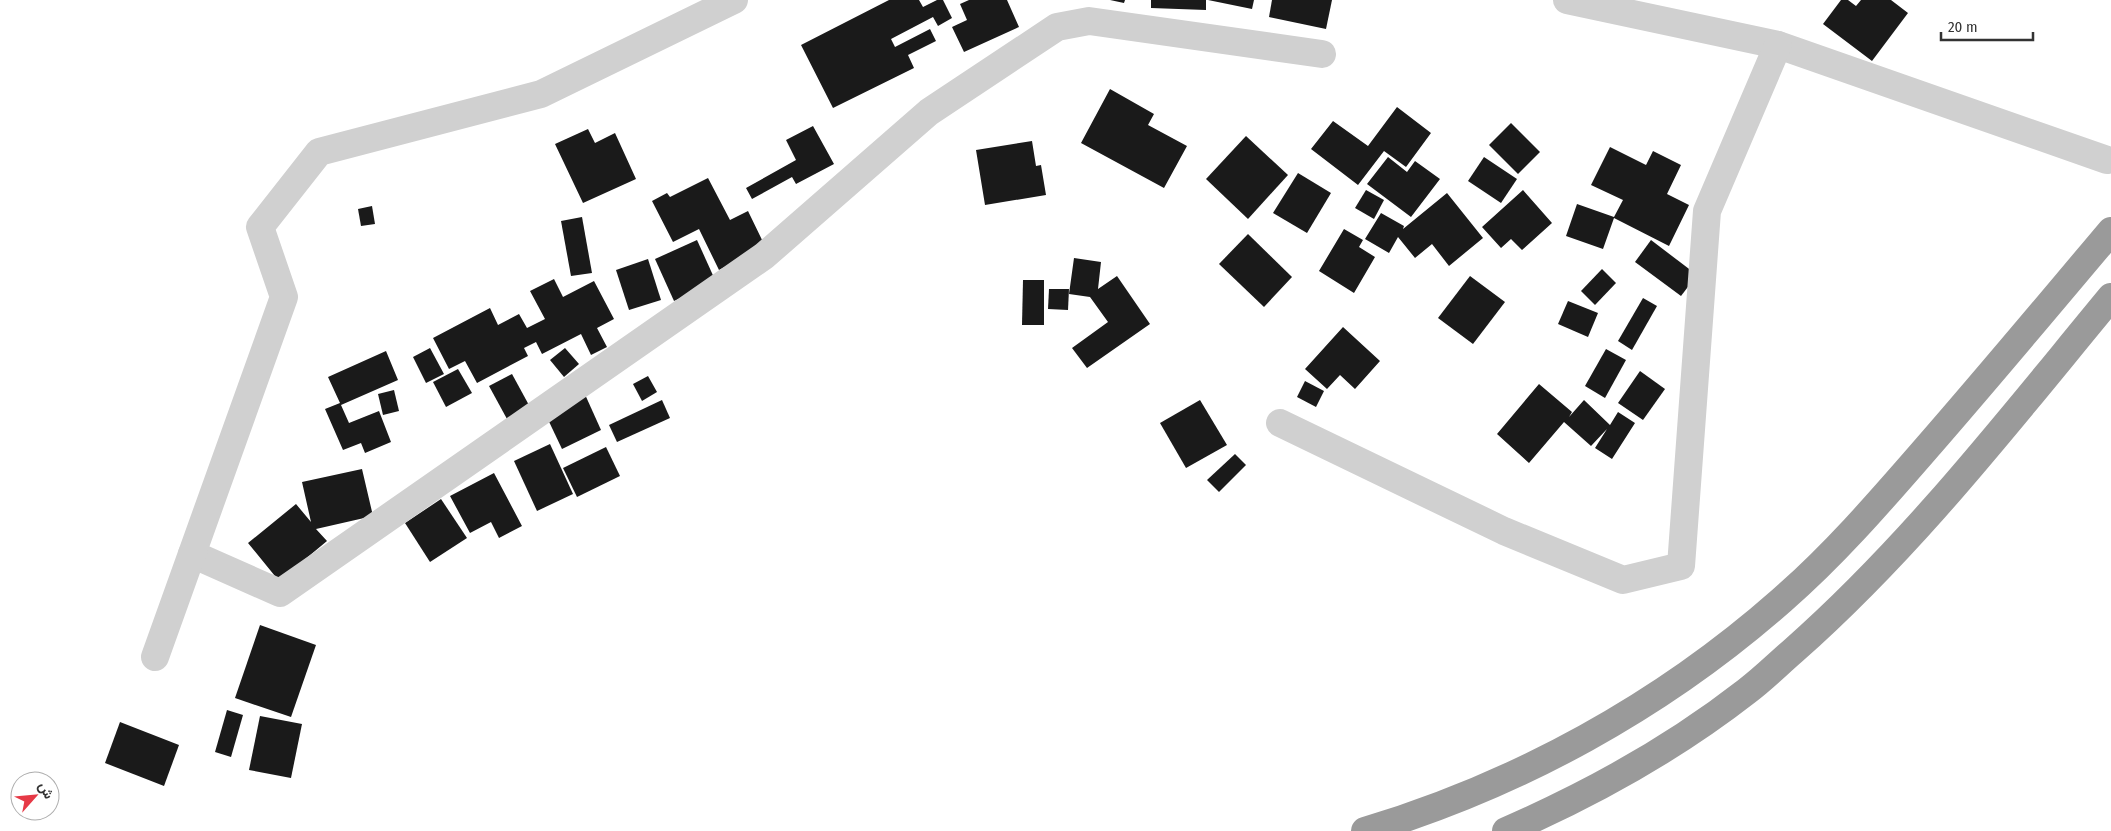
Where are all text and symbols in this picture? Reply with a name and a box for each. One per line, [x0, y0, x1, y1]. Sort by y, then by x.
scale bar [1941, 10, 2034, 42]
text: 20 m [1948, 18, 1978, 36]
north arrow [10, 771, 60, 821]
text: ش [35, 779, 58, 802]

